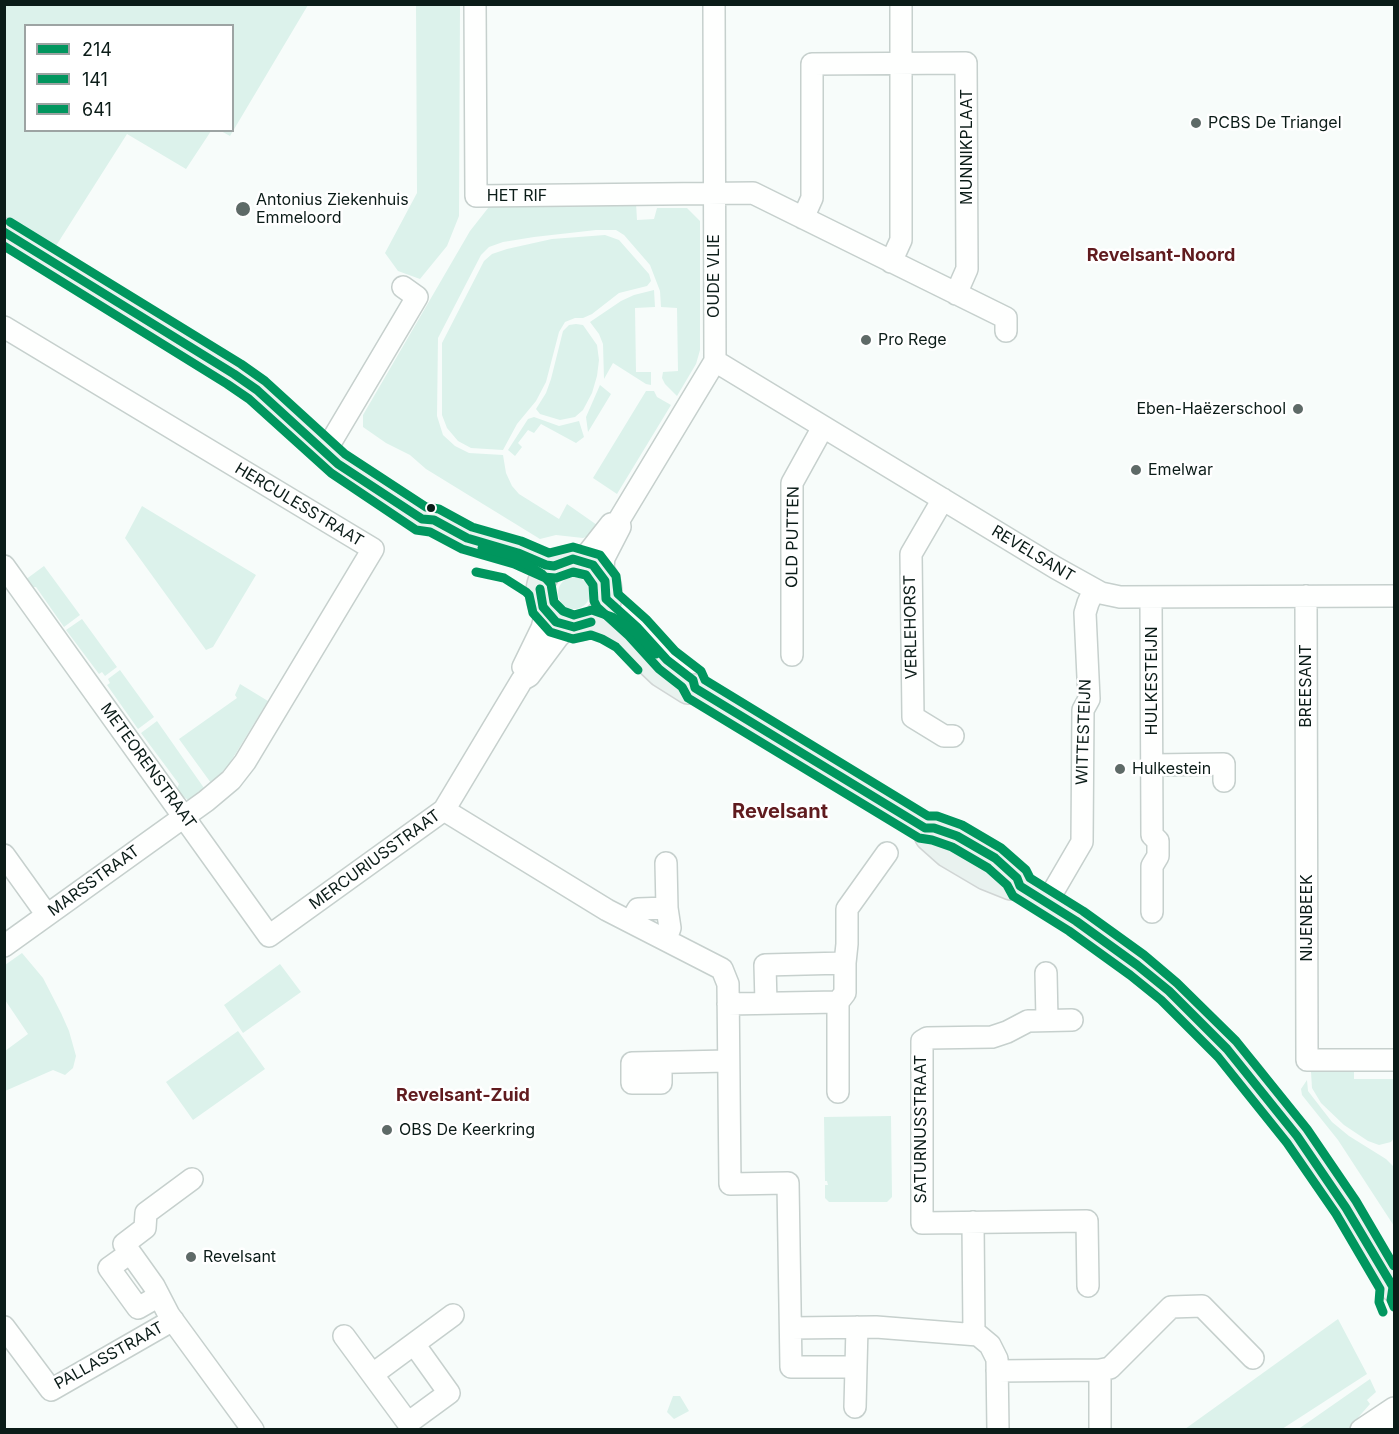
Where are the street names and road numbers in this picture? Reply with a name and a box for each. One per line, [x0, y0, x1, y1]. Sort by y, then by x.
street label: MUNNIKPLAAT [957, 89, 977, 205]
street label: HET RIF [487, 186, 547, 206]
street label: OUDE VLIE [704, 234, 724, 318]
street label: HERCULESSTRAAT [231, 459, 367, 551]
street label: OLD PUTTEN [783, 486, 803, 588]
street label: REVELSANT [988, 522, 1078, 586]
street label: VERLEHORST [900, 575, 922, 679]
street label: HULKESTEIJN [1142, 627, 1162, 735]
street label: BREESANT [1296, 644, 1316, 728]
street label: WITTESTEIJN [1073, 679, 1095, 785]
street label: METEORENSTRAAT [96, 700, 200, 832]
street label: MERCURIUSSTRAAT [306, 806, 444, 914]
street label: MARSSTRAAT [45, 841, 143, 921]
street label: NIJENBEEK [1297, 874, 1317, 962]
street label: SATURNUSSTRAAT [911, 1055, 931, 1203]
street label: PALLASSTRAAT [51, 1318, 167, 1394]

